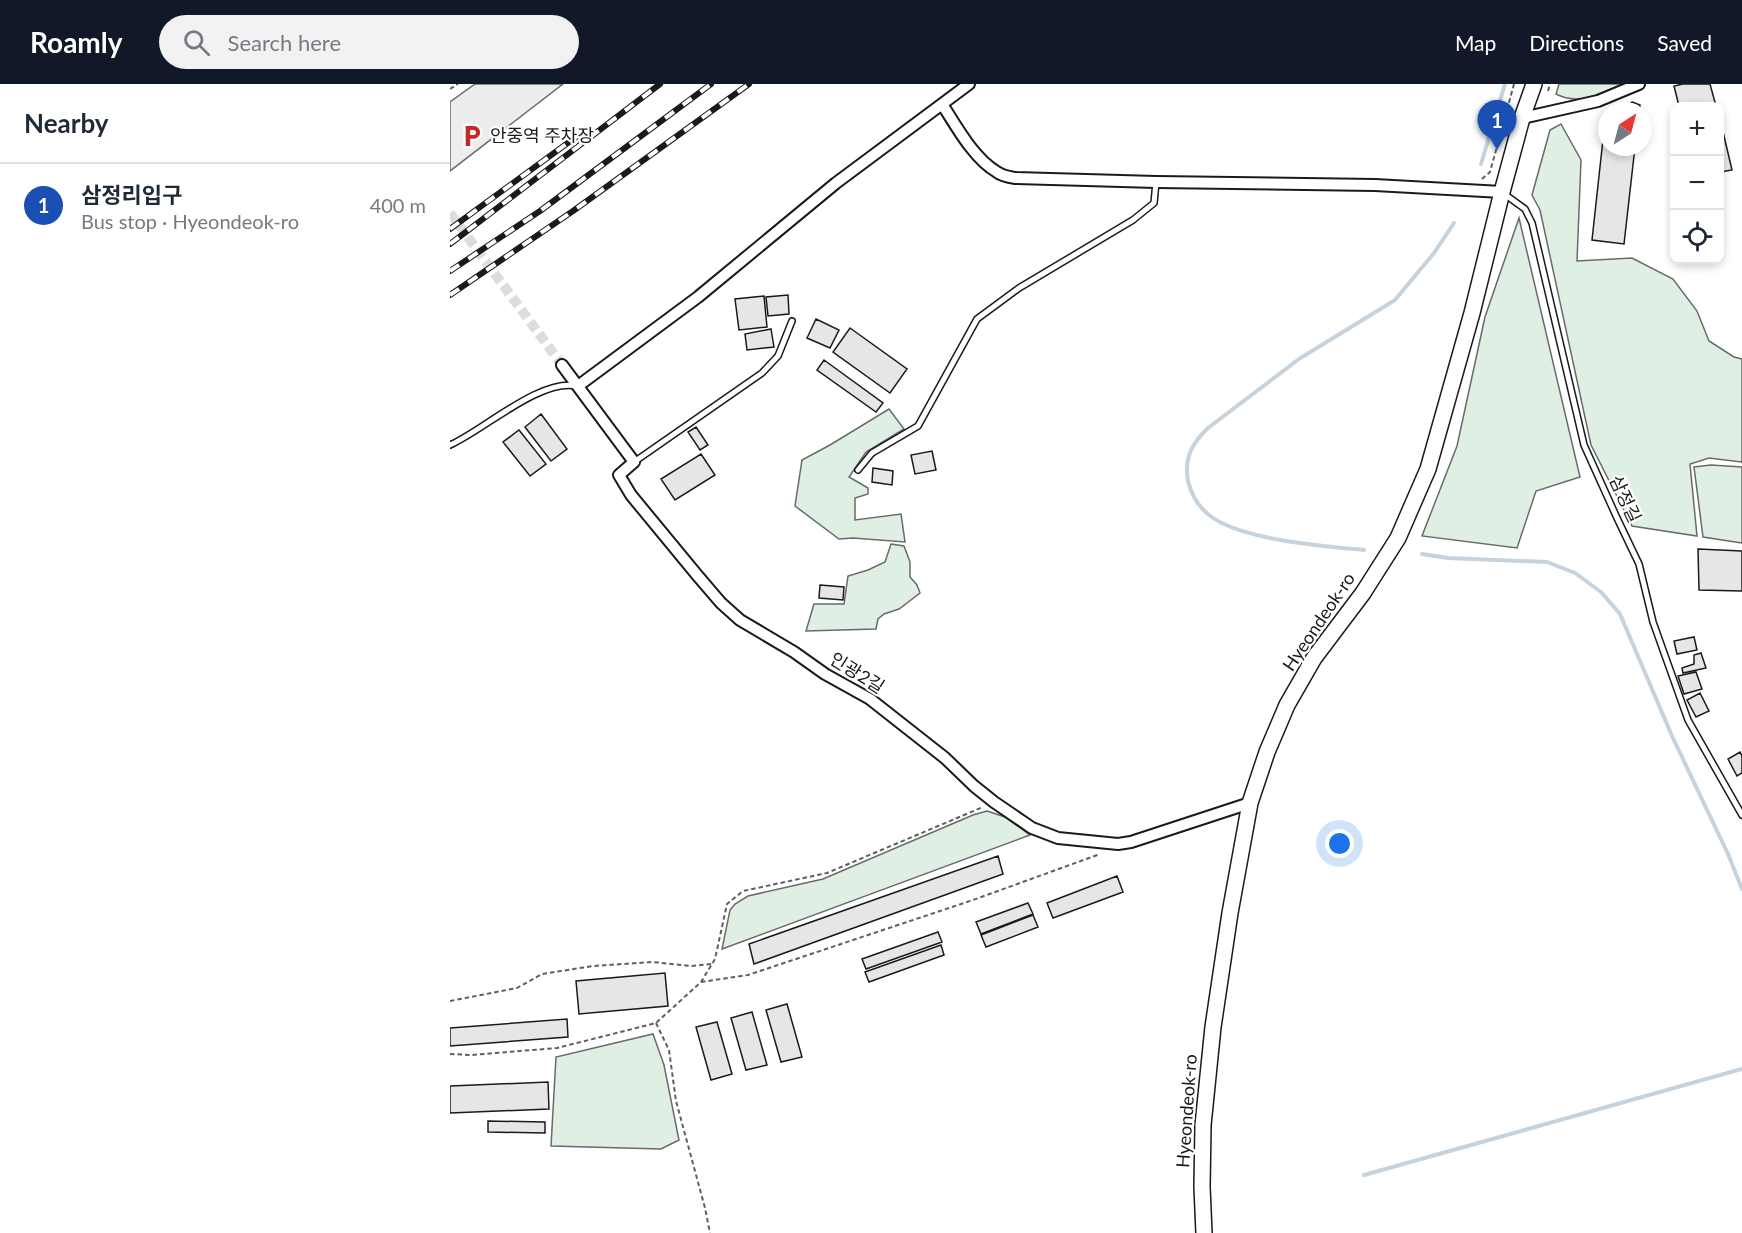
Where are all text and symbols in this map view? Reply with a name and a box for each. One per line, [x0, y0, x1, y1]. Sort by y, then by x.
search box [159, 15, 579, 69]
text: Roamly [30, 25, 123, 59]
icon: search [180, 26, 213, 59]
text: Search here [228, 29, 341, 56]
text: Map [1455, 30, 1496, 55]
text: Directions [1529, 30, 1624, 55]
text: Saved [1657, 30, 1712, 55]
pin: 1 [1478, 100, 1516, 150]
north arrow [1598, 102, 1652, 156]
map controls [1670, 102, 1724, 264]
button: + [1670, 102, 1724, 156]
text: Nearby [24, 107, 109, 139]
parking icon: 안중역 주차장 [459, 123, 485, 149]
place label: 안중역 주차장 [490, 124, 594, 146]
button: − [1670, 156, 1724, 210]
text: 삼정리입구 [81, 181, 182, 208]
text: 1 [38, 193, 49, 217]
text: 400 m [370, 193, 426, 217]
text: Bus stop · Hyeondeok-ro [81, 209, 299, 233]
button: locate [1670, 210, 1724, 264]
street label: 삼정길 [1605, 471, 1646, 526]
street label: Hyeondeok-ro [1277, 568, 1359, 675]
street label: 인광2길 [826, 647, 889, 697]
your location [1325, 829, 1354, 858]
street label: Hyeondeok-ro [1171, 1053, 1201, 1169]

